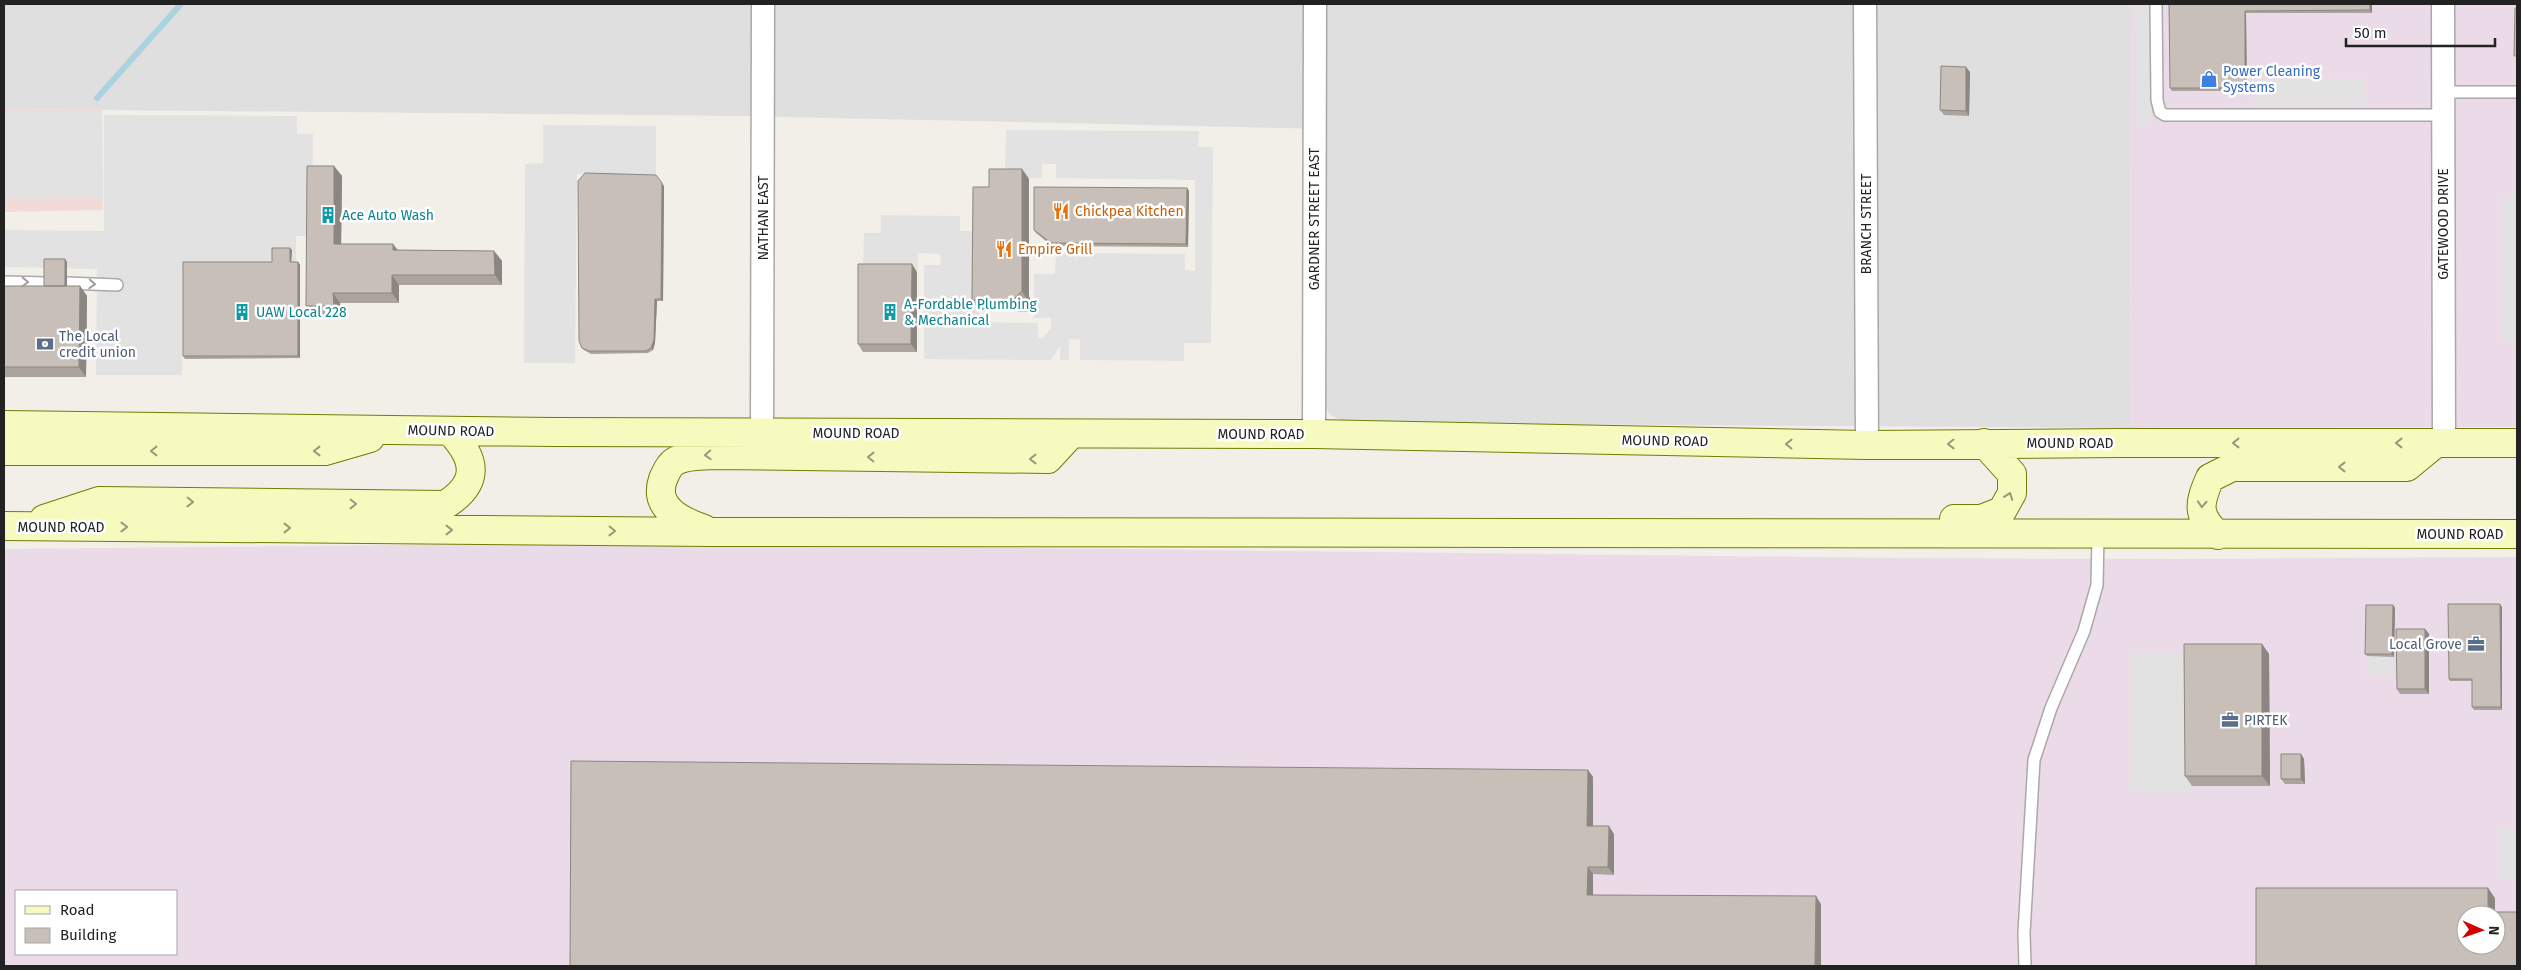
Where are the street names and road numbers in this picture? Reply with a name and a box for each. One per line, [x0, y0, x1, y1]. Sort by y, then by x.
street label: GARDNER STREET EAST [1306, 147, 1323, 290]
street label: GATEWOOD DRIVE [2435, 168, 2452, 280]
street label: BRANCH STREET [1858, 173, 1875, 274]
street label: NATHAN EAST [755, 175, 772, 261]
street label: MOUND ROAD [407, 422, 495, 440]
street label: MOUND ROAD [813, 425, 899, 442]
street label: MOUND ROAD [1218, 426, 1304, 443]
street label: MOUND ROAD [1621, 432, 1709, 450]
street label: MOUND ROAD [2027, 435, 2113, 452]
street label: MOUND ROAD [18, 519, 104, 536]
street label: MOUND ROAD [2417, 526, 2503, 543]

